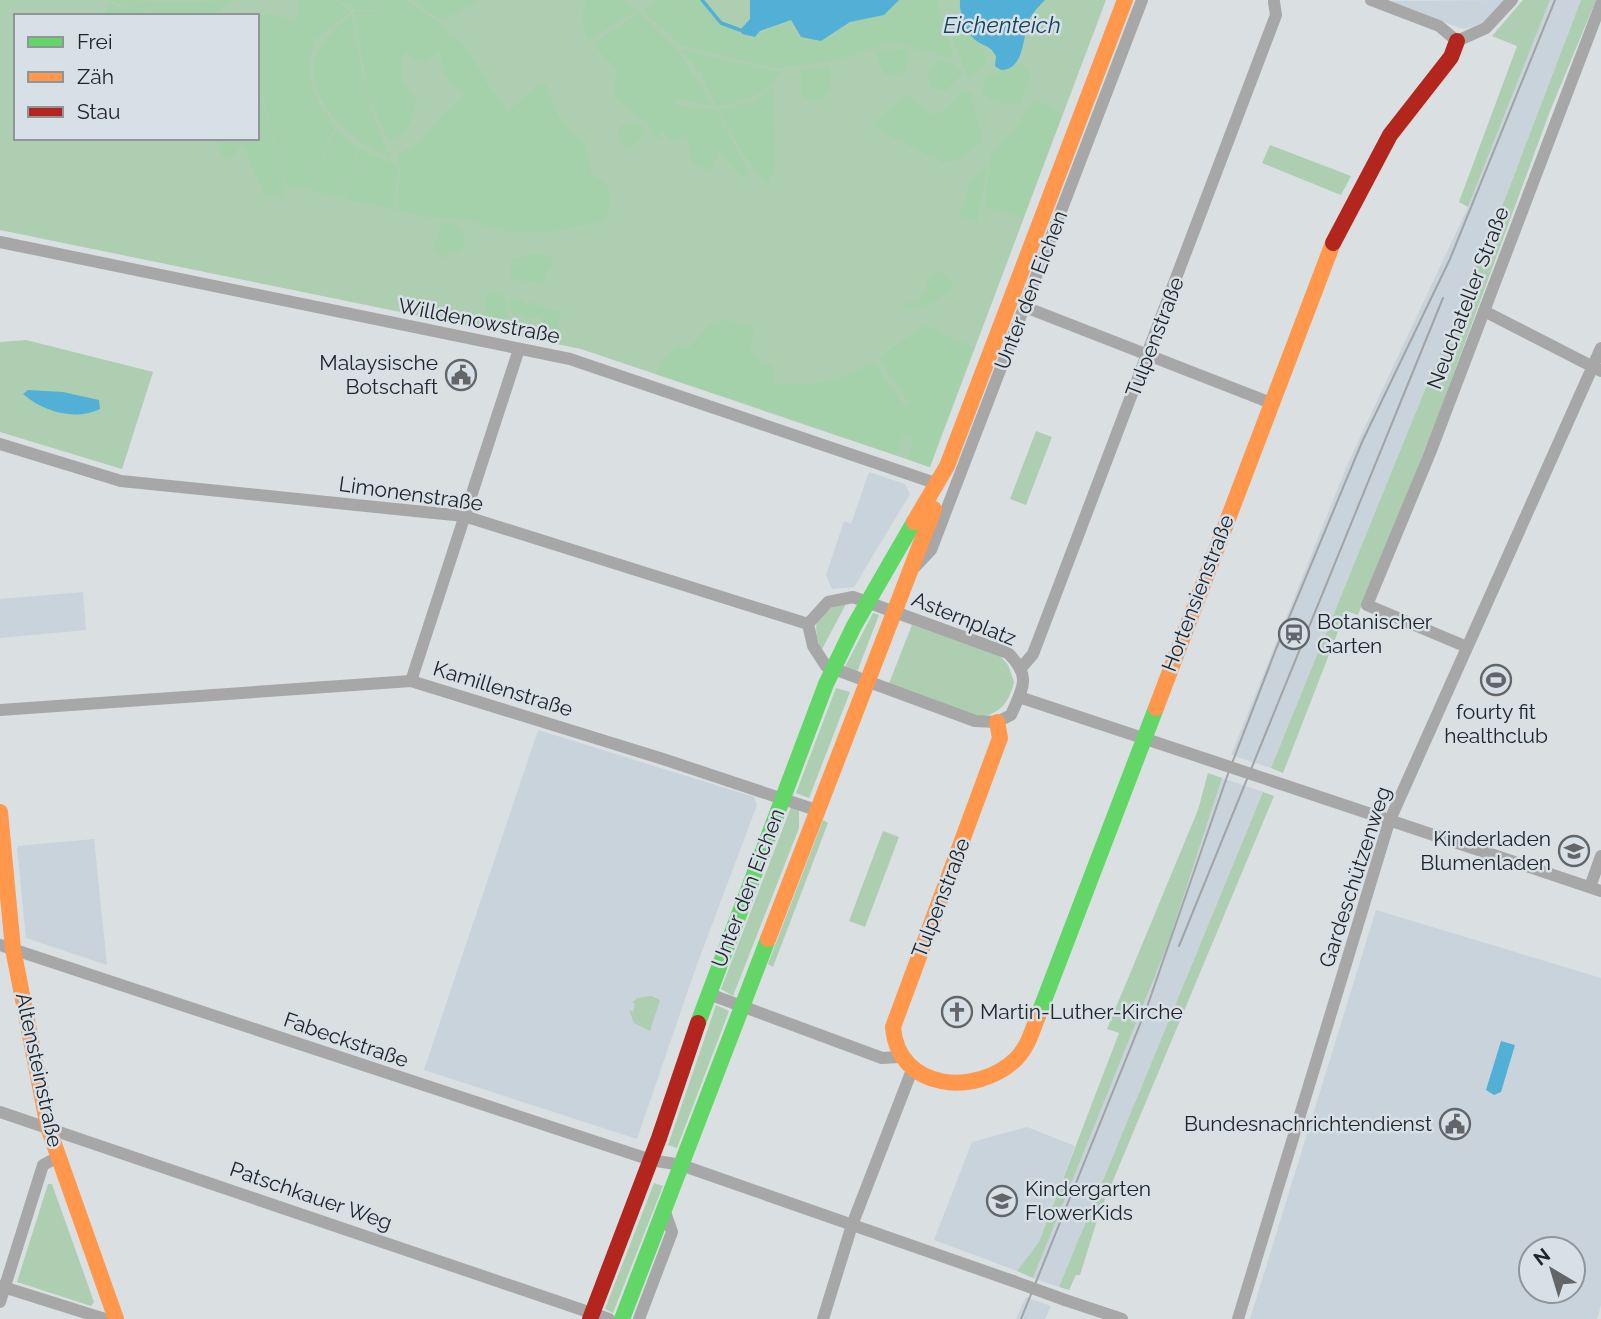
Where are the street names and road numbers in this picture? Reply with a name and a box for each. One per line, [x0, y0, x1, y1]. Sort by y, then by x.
street label: Neuchateller Straße [1421, 203, 1514, 393]
street label: Unter den Eichen [989, 207, 1072, 373]
street label: Tulpenstraße [1120, 273, 1189, 400]
street label: Willdenowstraße [396, 293, 562, 348]
street label: Limonenstraße [337, 471, 485, 516]
street label: Hortensienstraße [1156, 511, 1239, 675]
street label: Asternplatz [908, 586, 1020, 651]
street label: Kamillenstraße [430, 655, 576, 722]
street label: Gardeschützenweg [1313, 783, 1396, 970]
street label: Unter den Eichen [706, 805, 789, 971]
street label: Tulpenstraße [906, 834, 975, 961]
street label: Altensteinstraße [11, 990, 68, 1149]
street label: Fabeckstraße [281, 1007, 412, 1073]
street label: Patschkauer Weg [227, 1156, 396, 1235]

